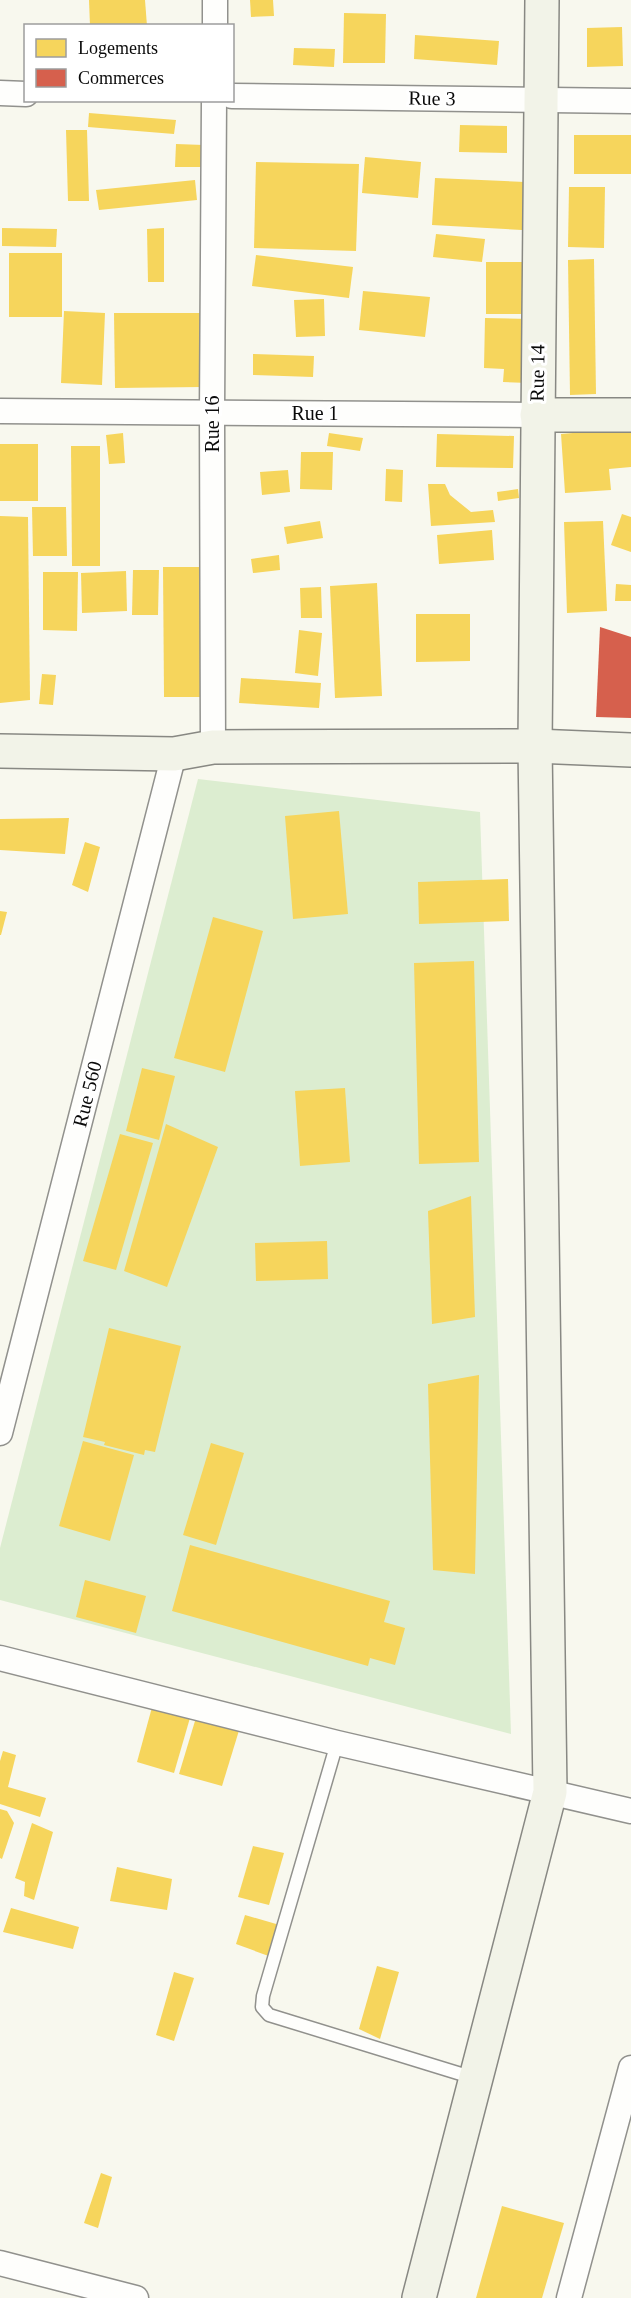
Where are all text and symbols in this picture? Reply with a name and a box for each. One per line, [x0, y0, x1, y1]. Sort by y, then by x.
legend [24, 24, 234, 102]
text: Logements [78, 38, 158, 58]
text: Commerces [78, 68, 164, 88]
street label: Rue 3 [408, 87, 456, 109]
street label: Rue 14 [526, 344, 548, 402]
street label: Rue 16 [201, 395, 223, 453]
street label: Rue 1 [291, 402, 339, 424]
street label: Rue 560 [68, 1059, 106, 1129]

